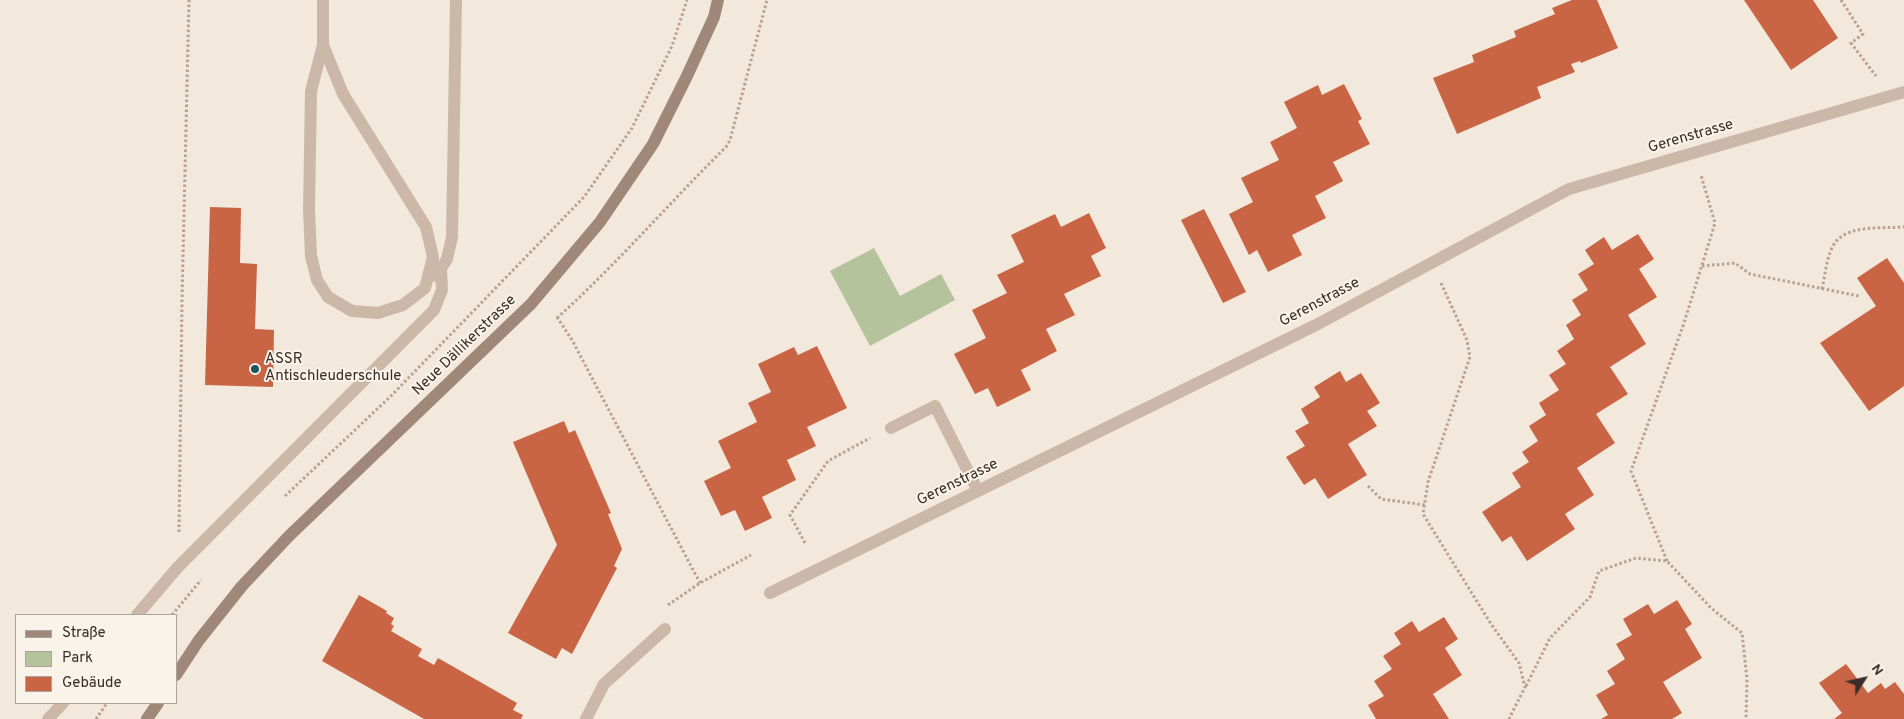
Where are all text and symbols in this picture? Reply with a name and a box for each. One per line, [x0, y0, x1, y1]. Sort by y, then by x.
street label: Gerenstrasse [1646, 116, 1736, 158]
street label: Gerenstrasse [1277, 274, 1363, 332]
street label: Neue Dällikerstrasse [409, 292, 521, 400]
place label: ASSR Antischleuderschule [265, 351, 401, 386]
marker: ASSR Antischleuderschule [249, 363, 261, 375]
street label: Gerenstrasse [914, 456, 1002, 510]
legend [15, 614, 178, 704]
text: Straße [62, 624, 106, 643]
text: Park [62, 649, 93, 668]
north arrow [1839, 654, 1889, 704]
text: N [1867, 661, 1887, 679]
text: Gebäude [62, 674, 122, 693]

